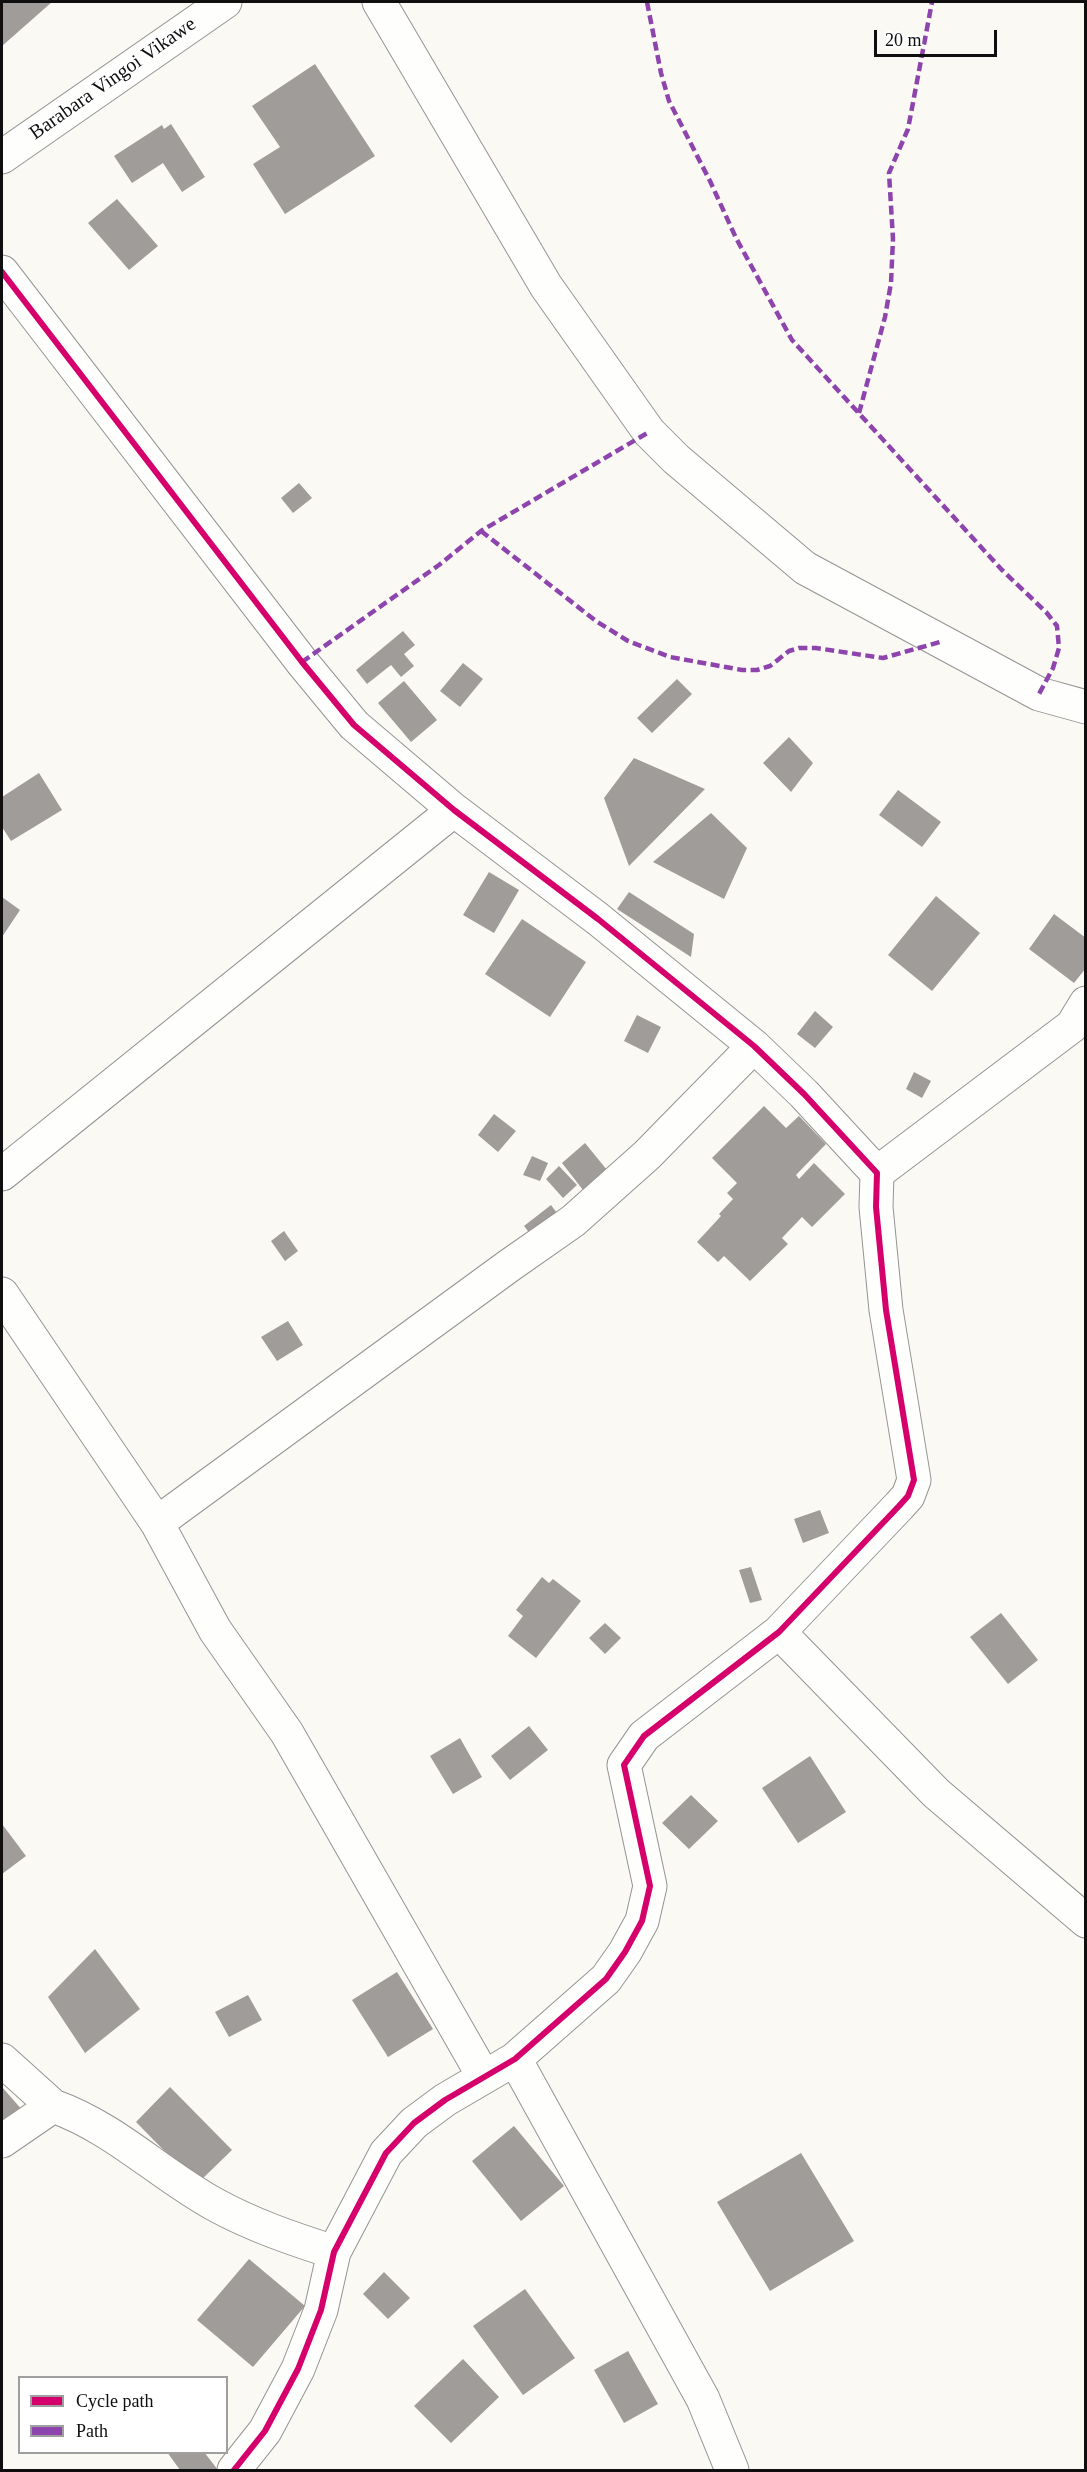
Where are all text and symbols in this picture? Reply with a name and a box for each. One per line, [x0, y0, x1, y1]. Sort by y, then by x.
street label: Barabara Vingoi Vikawe [25, 13, 201, 145]
scale bar [877, 18, 1000, 56]
text: 20 m [885, 30, 922, 50]
legend [18, 2376, 228, 2454]
text: Cycle path [76, 2391, 153, 2411]
text: Path [76, 2421, 108, 2441]

